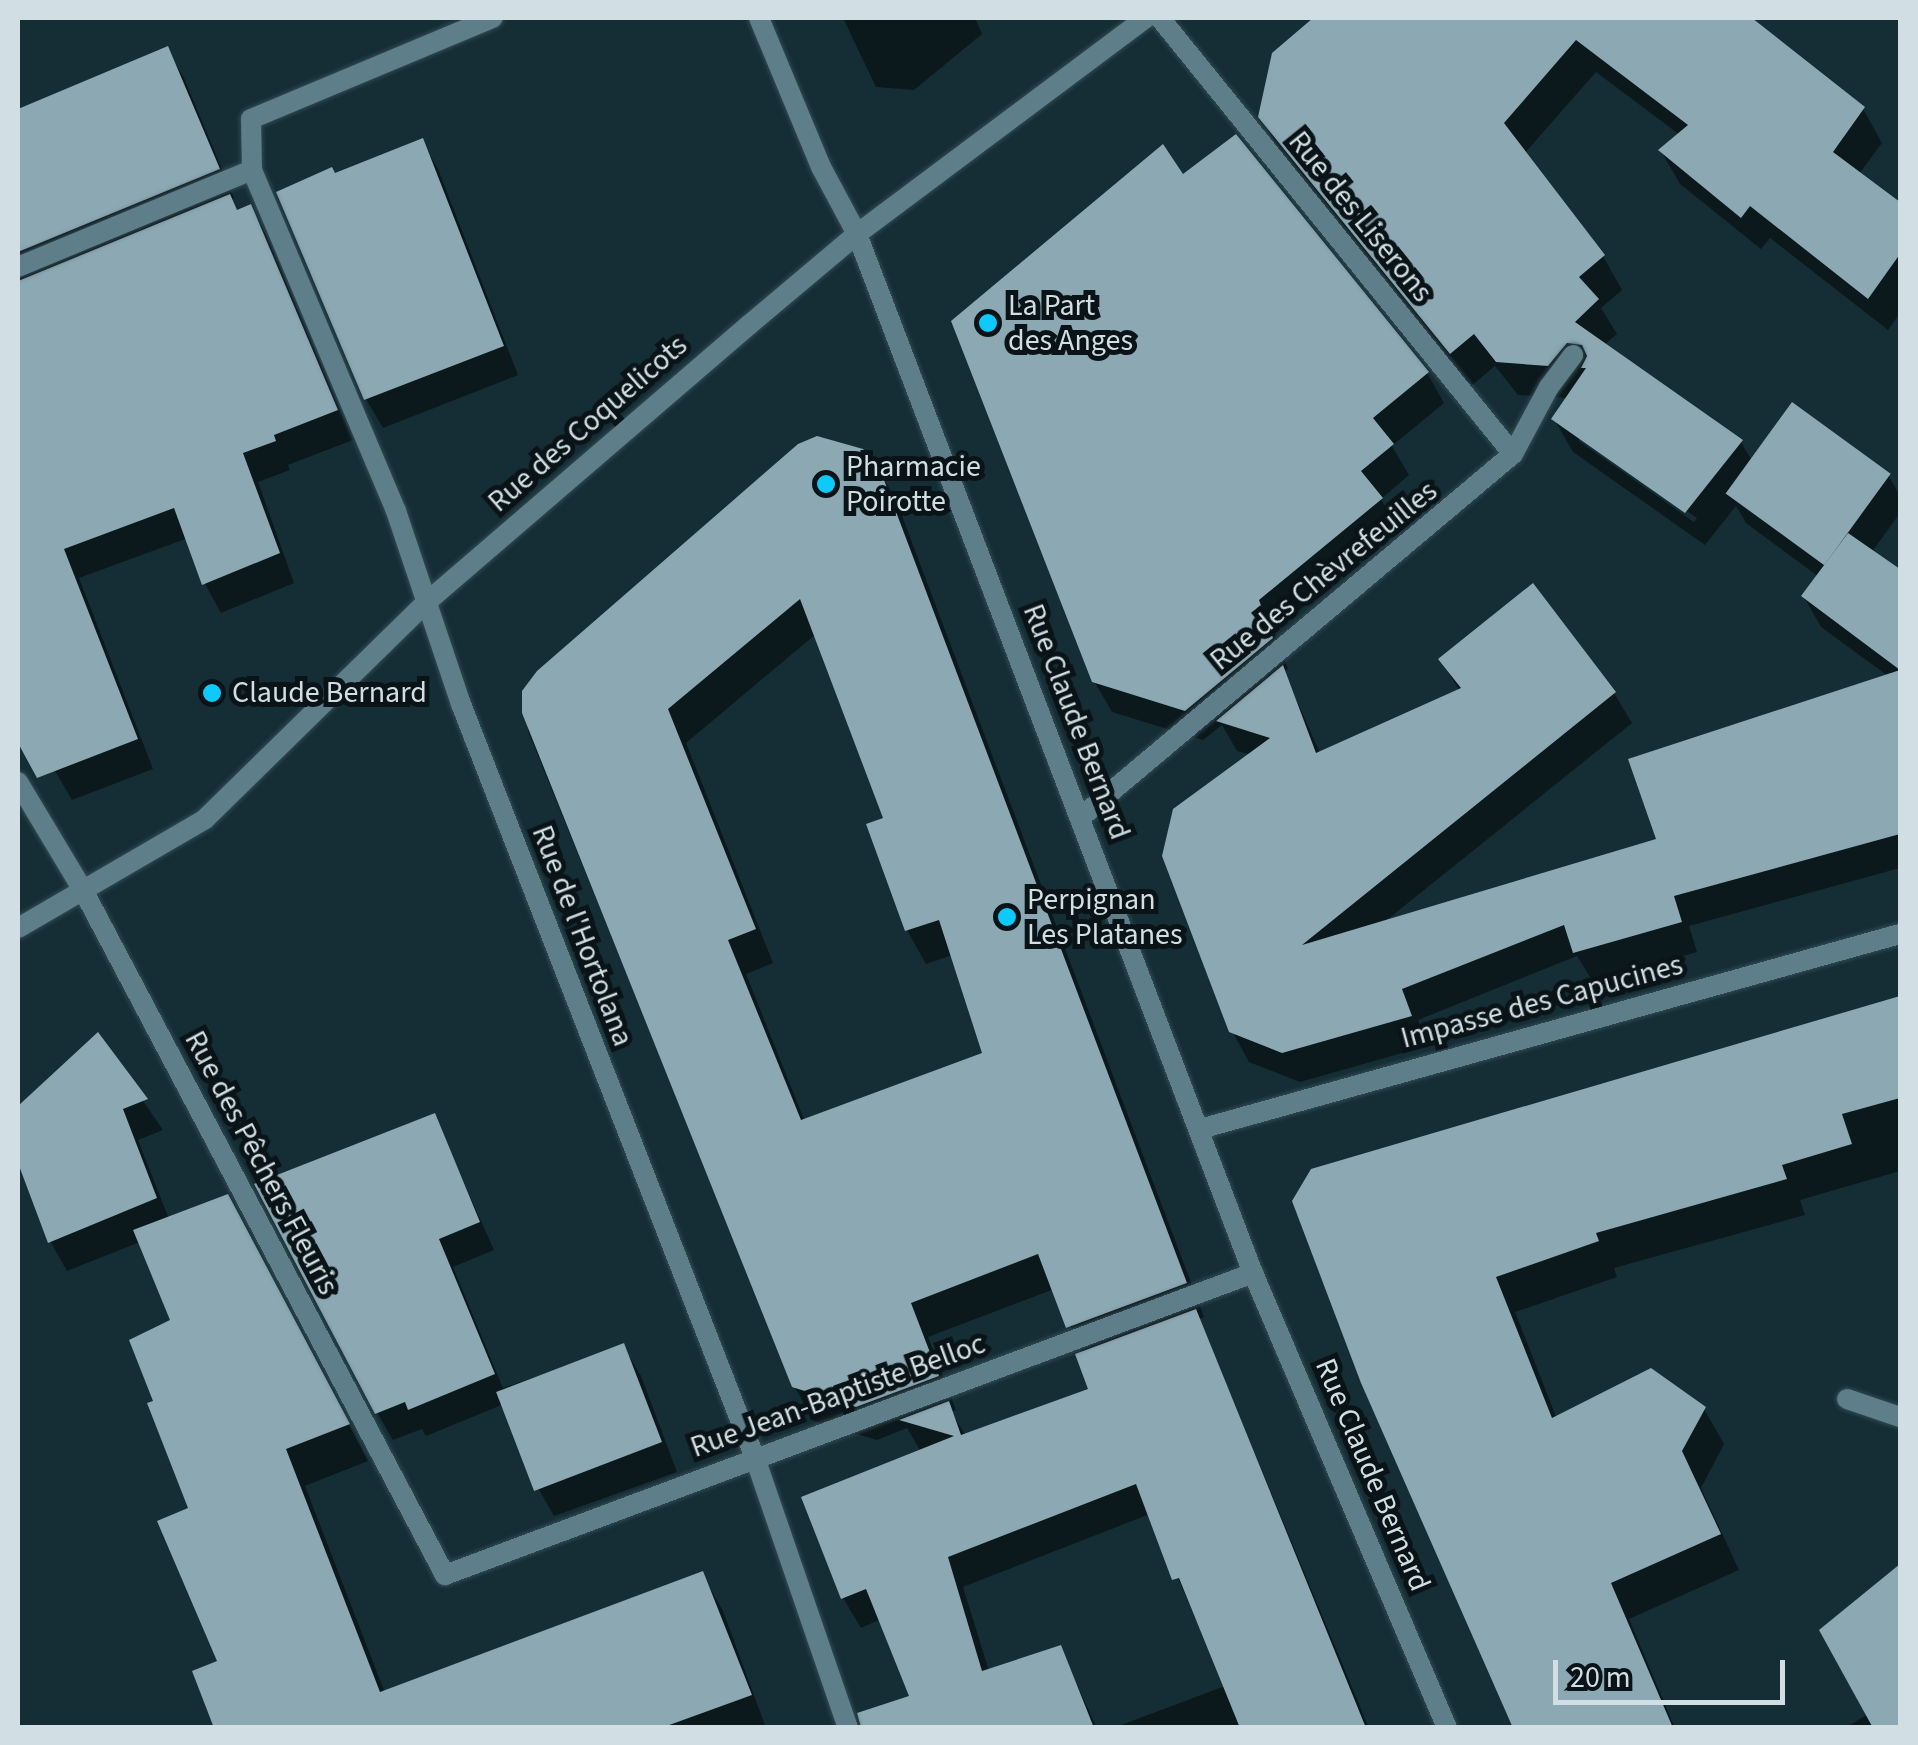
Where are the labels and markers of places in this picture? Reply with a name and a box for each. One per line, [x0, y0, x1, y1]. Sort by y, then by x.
place label: La Part des Anges [1008, 288, 1133, 358]
marker: La Part des Anges [977, 312, 999, 334]
place label: Pharmacie Poirotte [846, 449, 981, 520]
marker: Pharmacie Poirotte [815, 473, 837, 495]
place label: Claude Bernard [232, 675, 427, 711]
marker: Claude Bernard [201, 682, 223, 704]
place label: Perpignan Les Platanes [1027, 882, 1182, 952]
marker: Perpignan Les Platanes [996, 906, 1018, 928]

